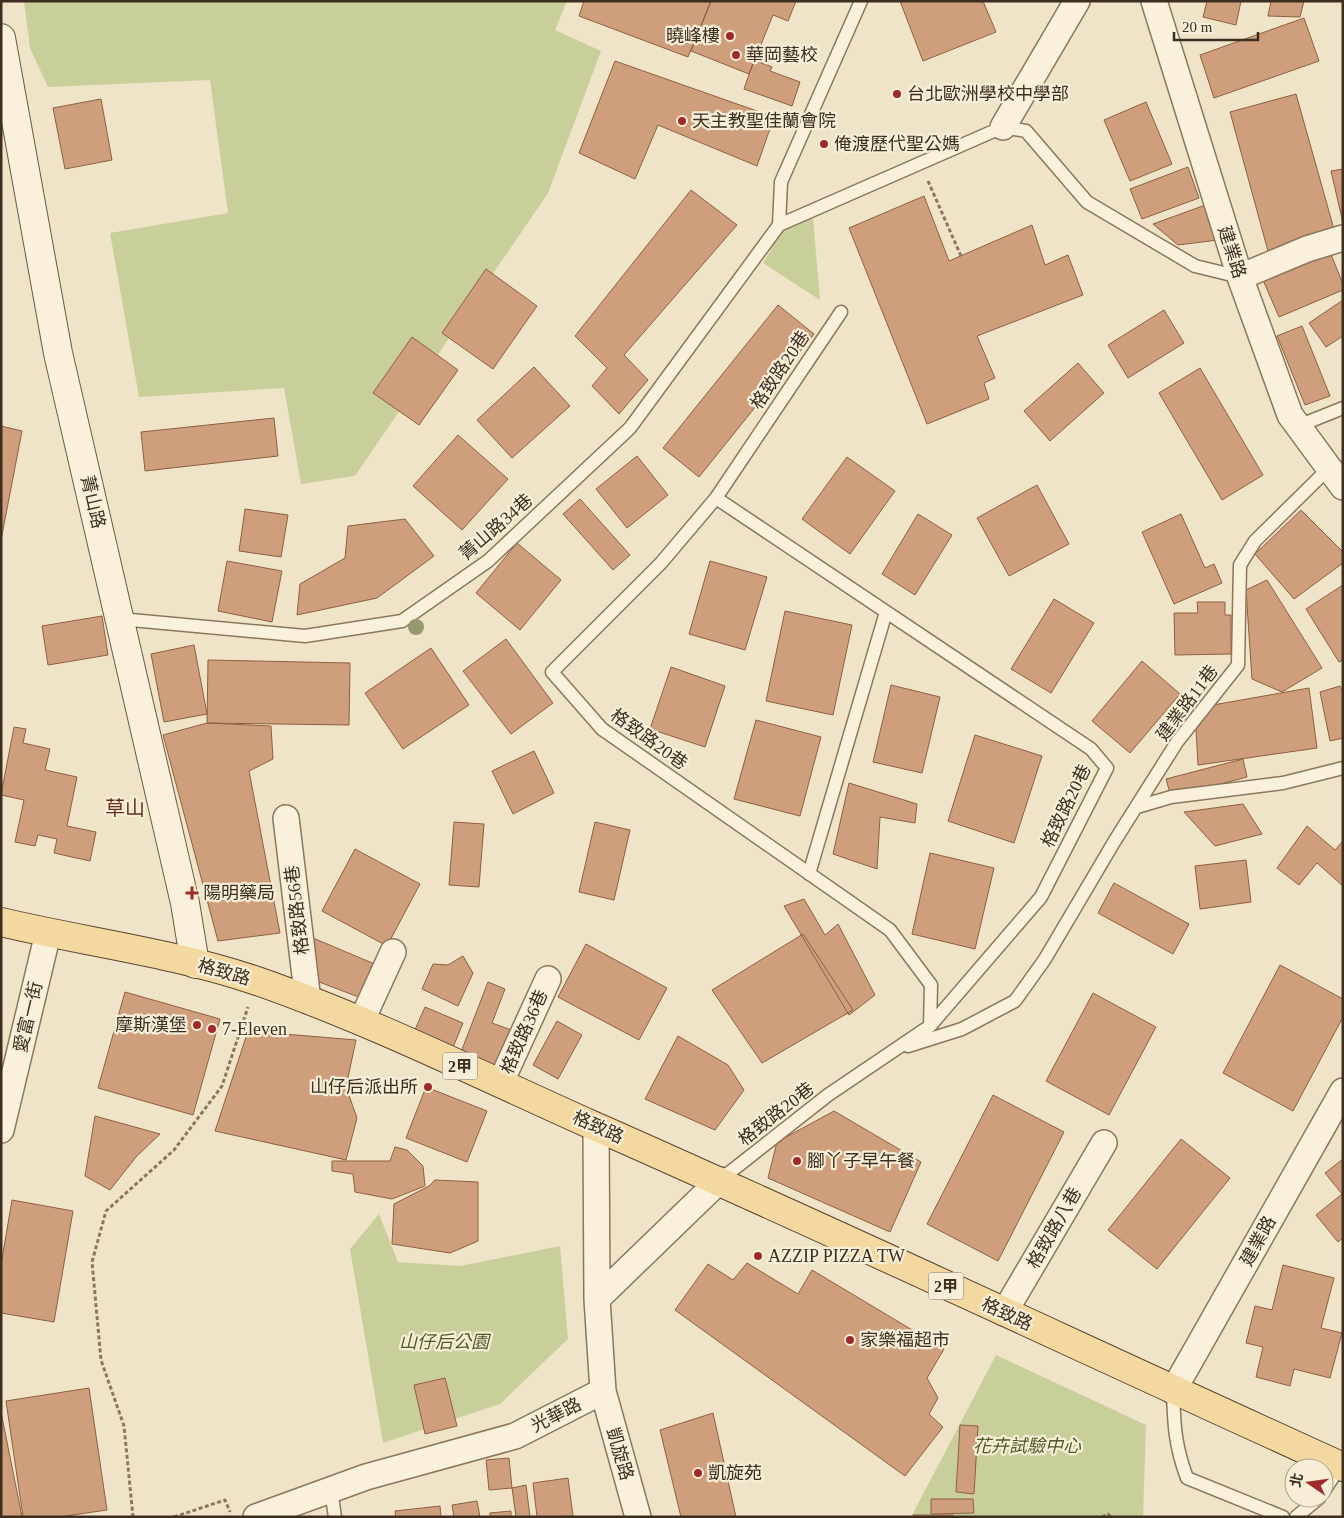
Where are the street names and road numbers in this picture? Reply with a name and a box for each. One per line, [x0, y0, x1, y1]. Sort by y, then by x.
street label: 建業路 [1214, 223, 1250, 281]
street label: 格致路20巷 [747, 327, 813, 413]
street label: 菁山路 [77, 473, 109, 531]
street label: 菁山路34巷 [455, 490, 537, 564]
street label: 建業路11巷 [1152, 661, 1222, 745]
street label: 格致路20巷 [607, 704, 691, 774]
street label: 格致路20巷 [1037, 761, 1095, 851]
street label: 格致路56巷 [282, 864, 312, 956]
street label: 格致路 [195, 955, 253, 989]
street label: 愛富一街 [10, 980, 46, 1054]
street label: 格致路36巷 [497, 987, 551, 1077]
road number: 2甲 [442, 1052, 478, 1080]
street label: 格致路20巷 [734, 1078, 818, 1150]
street label: 格致路 [569, 1107, 627, 1147]
street label: 格致路八巷 [1023, 1184, 1085, 1272]
street label: 建業路 [1236, 1213, 1280, 1269]
road number: 2甲 [928, 1272, 964, 1300]
street label: 格致路 [978, 1294, 1036, 1334]
street label: 光華路 [527, 1394, 585, 1436]
street label: 凱旋路 [603, 1425, 637, 1483]

